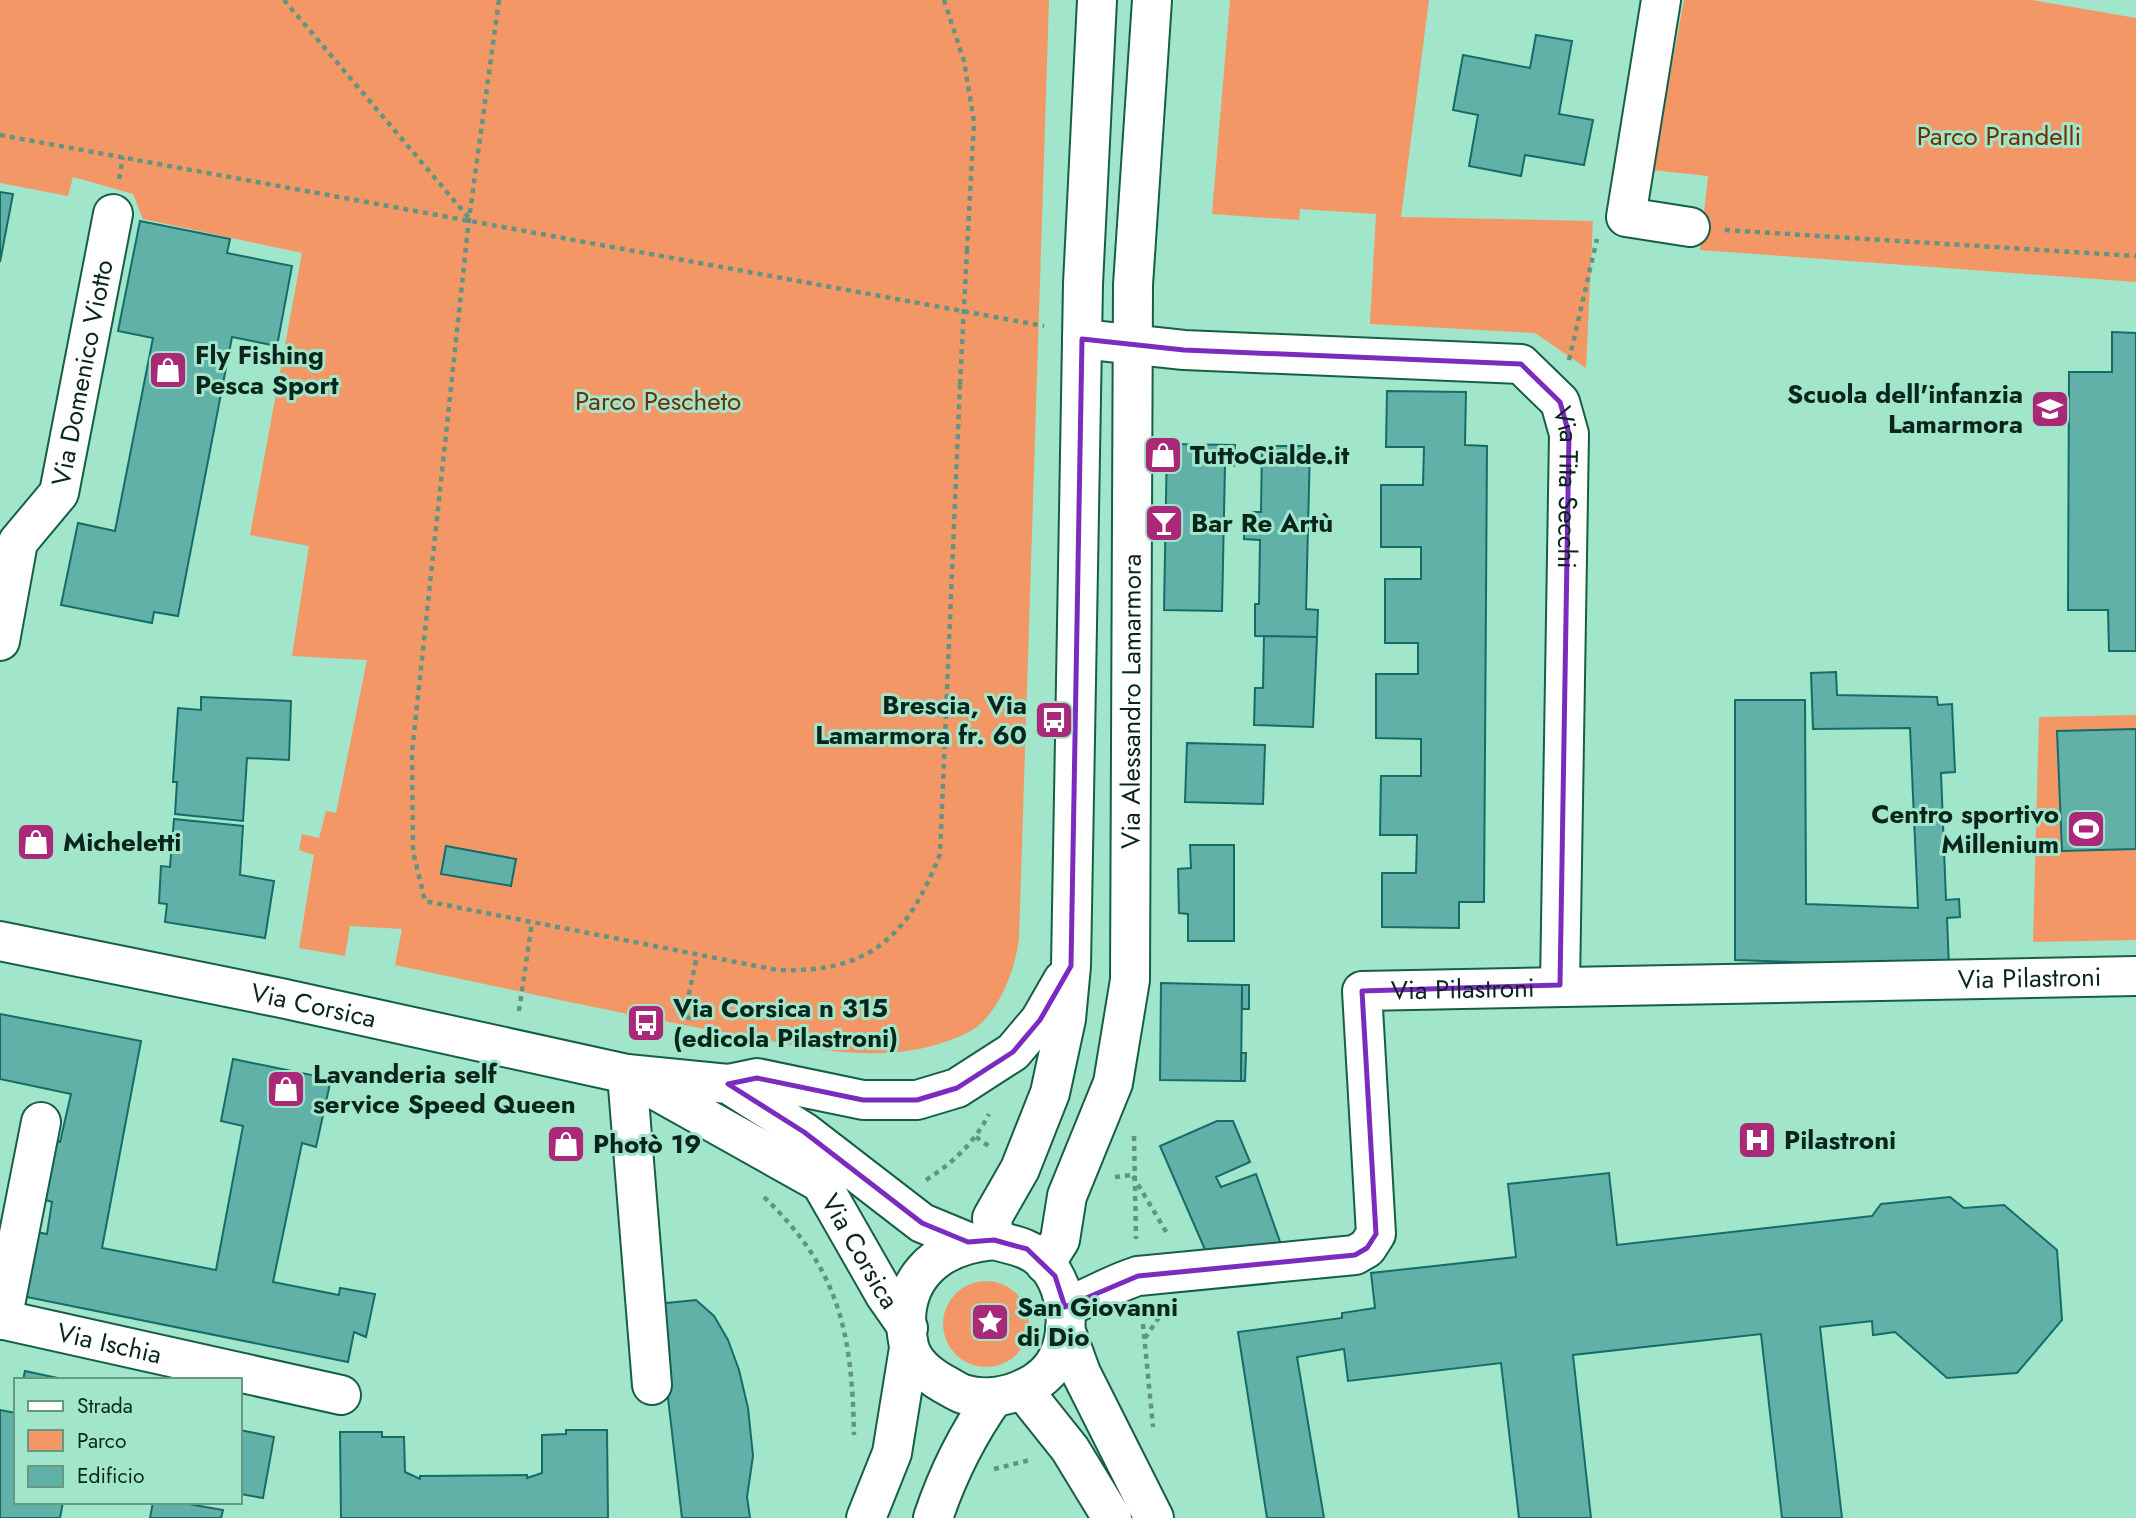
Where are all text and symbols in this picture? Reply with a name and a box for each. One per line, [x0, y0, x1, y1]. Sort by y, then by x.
park label: Parco Prandelli [1917, 117, 2081, 155]
street label: Via Domenico Viotto [42, 256, 123, 489]
place label: Fly Fishing Pesca Sport [195, 336, 339, 404]
shop icon: Fly Fishing Pesca Sport [147, 349, 189, 391]
place label: Scuola dell'infanzia Lamarmora [1787, 375, 2023, 443]
park label: Parco Pescheto [575, 382, 741, 420]
school or university icon: Scuola dell'infanzia Lamarmora [2029, 388, 2071, 430]
street label: Via Tita Secchi [1543, 402, 1588, 569]
shop icon: TuttoCialde.it [1142, 434, 1184, 476]
place label: TuttoCialde.it [1190, 436, 1350, 474]
bar icon: Bar Re Artù [1143, 502, 1185, 544]
place label: Bar Re Artù [1191, 504, 1333, 542]
street label: Via Alessandro Lamarmora [1112, 554, 1151, 849]
place label: Brescia, Via Lamarmora fr. 60 [815, 686, 1027, 754]
bus stop icon: Brescia, Via Lamarmora fr. 60 [1033, 699, 1075, 741]
place label: Centro sportivo Millenium [1871, 795, 2059, 863]
sports icon: Centro sportivo Millenium [2065, 808, 2107, 850]
shop icon: Micheletti [15, 821, 57, 863]
place label: Micheletti [63, 823, 182, 861]
street label: Via Pilastroni [1957, 958, 2102, 998]
street label: Via Pilastroni [1390, 969, 1535, 1009]
street label: Via Corsica [247, 973, 380, 1037]
place label: Via Corsica n 315 (edicola Pilastroni) [672, 989, 898, 1057]
bus stop icon: Via Corsica n 315 (edicola Pilastroni) [625, 1002, 667, 1044]
place label: Lavanderia self service Speed Queen [313, 1055, 576, 1123]
shop icon: Lavanderia self service Speed Queen [265, 1068, 307, 1110]
hospital icon: Pilastroni [1736, 1119, 1778, 1161]
place label: Pilastroni [1784, 1121, 1896, 1159]
shop icon: Photò 19 [545, 1123, 587, 1165]
place label: Photò 19 [593, 1125, 701, 1163]
street label: Via Corsica [812, 1187, 908, 1317]
place label: San Giovanni di Dio [1017, 1288, 1178, 1356]
place icon: San Giovanni di Dio [969, 1301, 1011, 1343]
street label: Via Ischia [53, 1313, 165, 1373]
legend [14, 1378, 242, 1504]
text: Strada [77, 1391, 133, 1421]
text: Parco [77, 1426, 126, 1456]
text: Edificio [77, 1461, 144, 1491]

